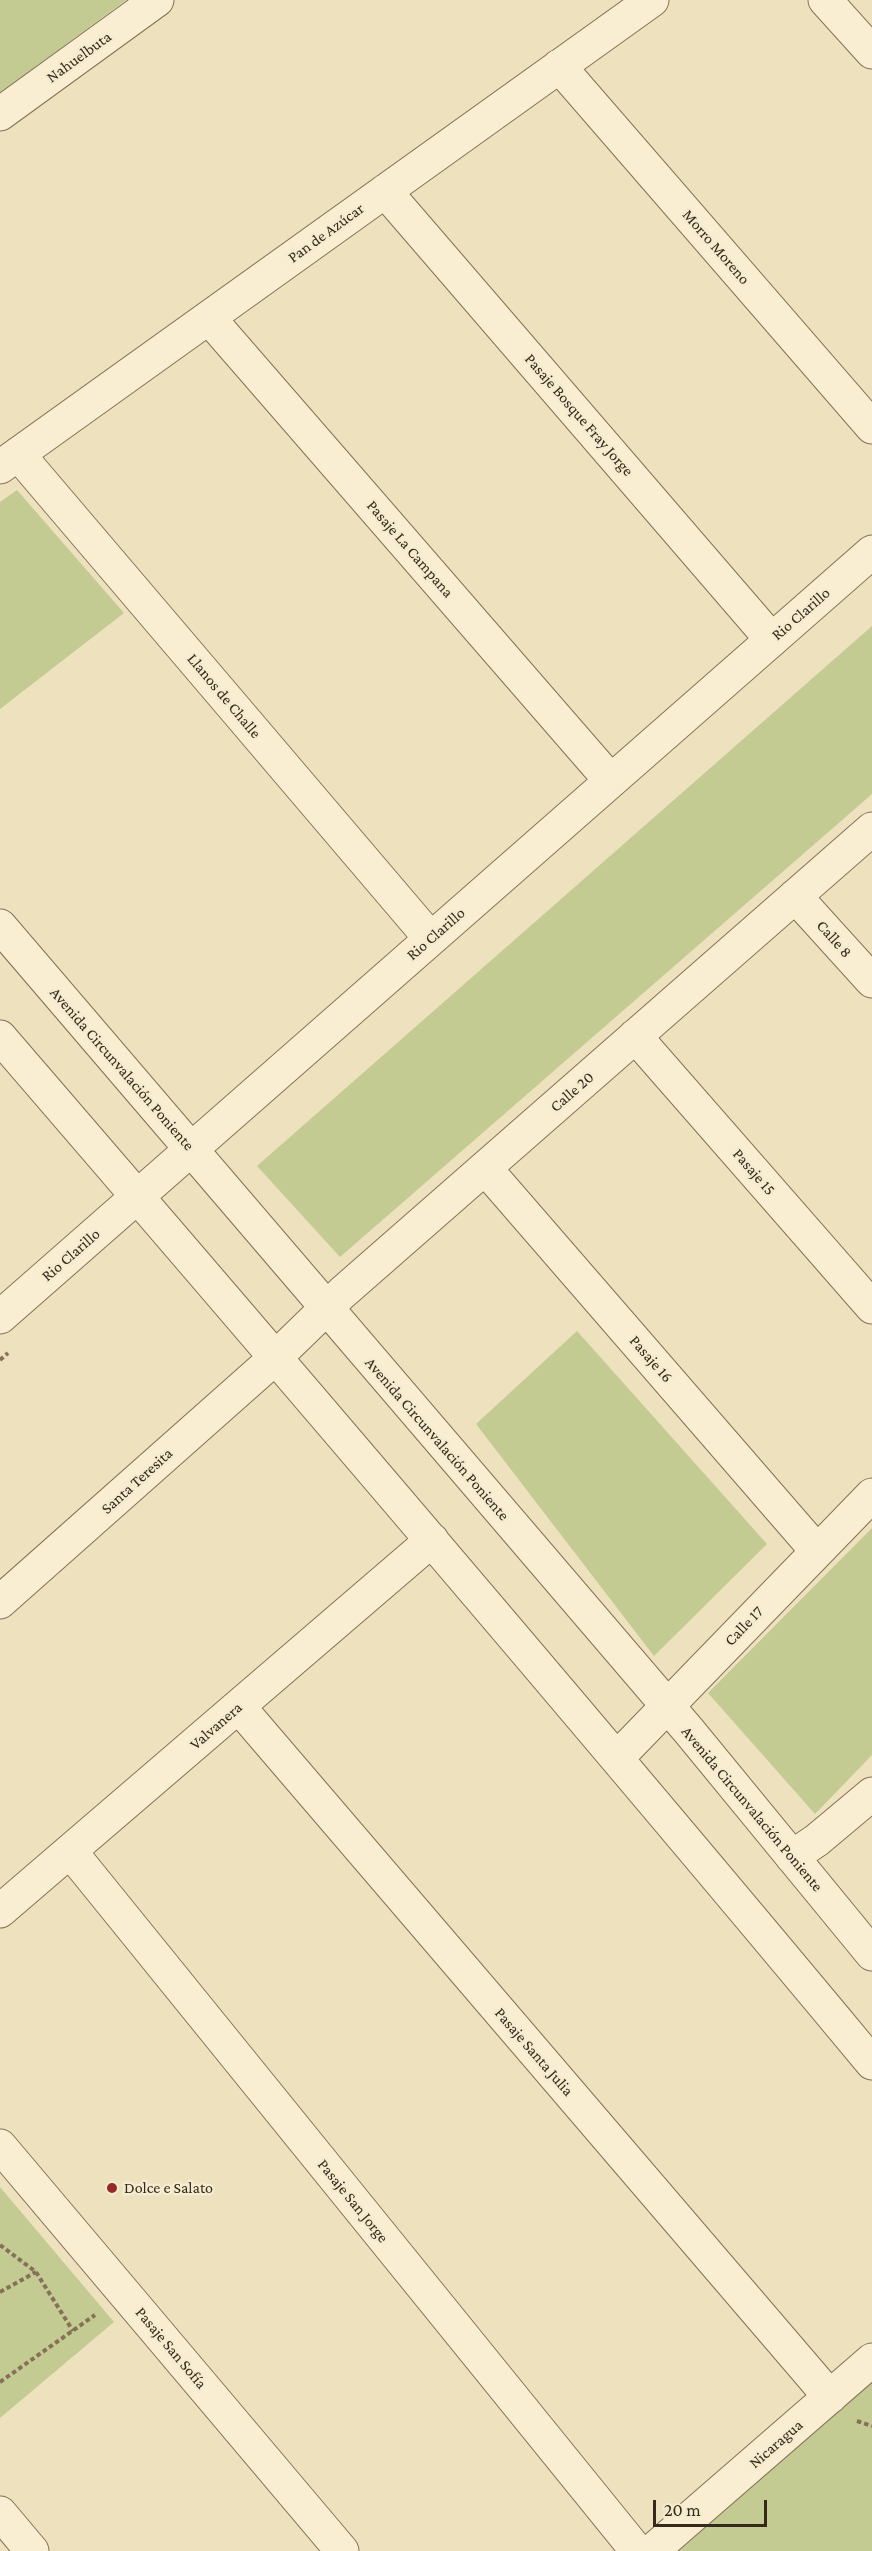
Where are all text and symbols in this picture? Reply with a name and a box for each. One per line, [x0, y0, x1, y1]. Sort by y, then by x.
street label: Nahuelbuta [43, 27, 115, 87]
street label: Pan de Azúcar [284, 199, 368, 267]
street label: Morro Moreno [678, 205, 754, 289]
street label: Pasaje Bosque Fray Jorge [521, 350, 637, 480]
street label: Pasaje La Campana [363, 496, 457, 602]
street label: Rio Clarillo [768, 583, 834, 645]
street label: Llanos de Challe [183, 650, 265, 742]
street label: Rio Clarillo [403, 903, 469, 965]
street label: Calle 8 [812, 916, 856, 962]
street label: Avenida Circunvalación Poniente [46, 983, 198, 1155]
street label: Calle 20 [546, 1068, 598, 1116]
street label: Pasaje 15 [728, 1145, 780, 1199]
street label: Rio Clarillo [38, 1224, 104, 1286]
street label: Pasaje 16 [625, 1331, 677, 1387]
street label: Avenida Circunvalación Poniente [361, 1353, 513, 1525]
street label: Santa Teresita [97, 1444, 177, 1518]
street label: Calle 17 [720, 1602, 768, 1650]
street label: Valvanera [186, 1698, 246, 1754]
street label: Avenida Circunvalación Poniente [677, 1722, 827, 1896]
street label: Pasaje Santa Julia [490, 2004, 578, 2100]
street label: Pasaje San Jorge [313, 2155, 393, 2247]
place label: Dolce e Salato [124, 2178, 213, 2198]
marker: Dolce e Salato [105, 2181, 119, 2195]
street label: Pasaje San Sofía [131, 2303, 211, 2393]
street label: Nicaragua [745, 2415, 807, 2473]
scale bar [656, 2488, 770, 2526]
text: 20 m [664, 2500, 701, 2520]

